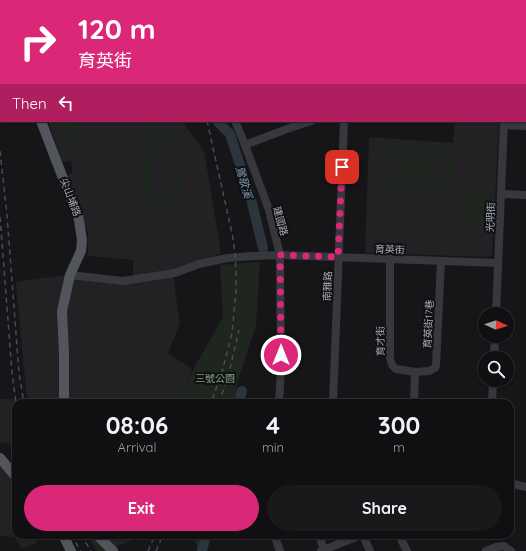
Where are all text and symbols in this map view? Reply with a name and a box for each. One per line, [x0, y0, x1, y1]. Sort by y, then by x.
text: 120 m [78, 11, 156, 46]
icon: right [12, 16, 64, 68]
text: 育英街 [78, 49, 132, 72]
icon: left [55, 92, 77, 114]
text: Then [12, 94, 47, 113]
pin [325, 150, 359, 184]
icon: arrive [331, 156, 353, 178]
water label: 鶯歌溪 [233, 164, 256, 202]
street label: 尖山埔路 [57, 176, 84, 218]
street label: 光明街 [483, 202, 498, 232]
street label: 建國路 [270, 205, 291, 237]
street label: 育英街 [375, 242, 405, 257]
street label: 南雅路 [320, 271, 335, 301]
street label: 育英街17巷 [421, 299, 436, 349]
north arrow [478, 307, 514, 343]
map controls [478, 307, 514, 387]
street label: 育才街 [374, 326, 387, 356]
position arrow [260, 334, 302, 376]
button: search [478, 351, 514, 387]
park label: 三號公園 [195, 372, 235, 385]
text: 08:06 [106, 410, 168, 440]
text: 4 [266, 410, 280, 440]
text: 300 [378, 410, 420, 440]
text: Arrival [118, 439, 156, 455]
text: min [262, 439, 284, 455]
text: m [393, 439, 405, 455]
button: Exit [24, 485, 259, 531]
button: Share [267, 485, 502, 531]

